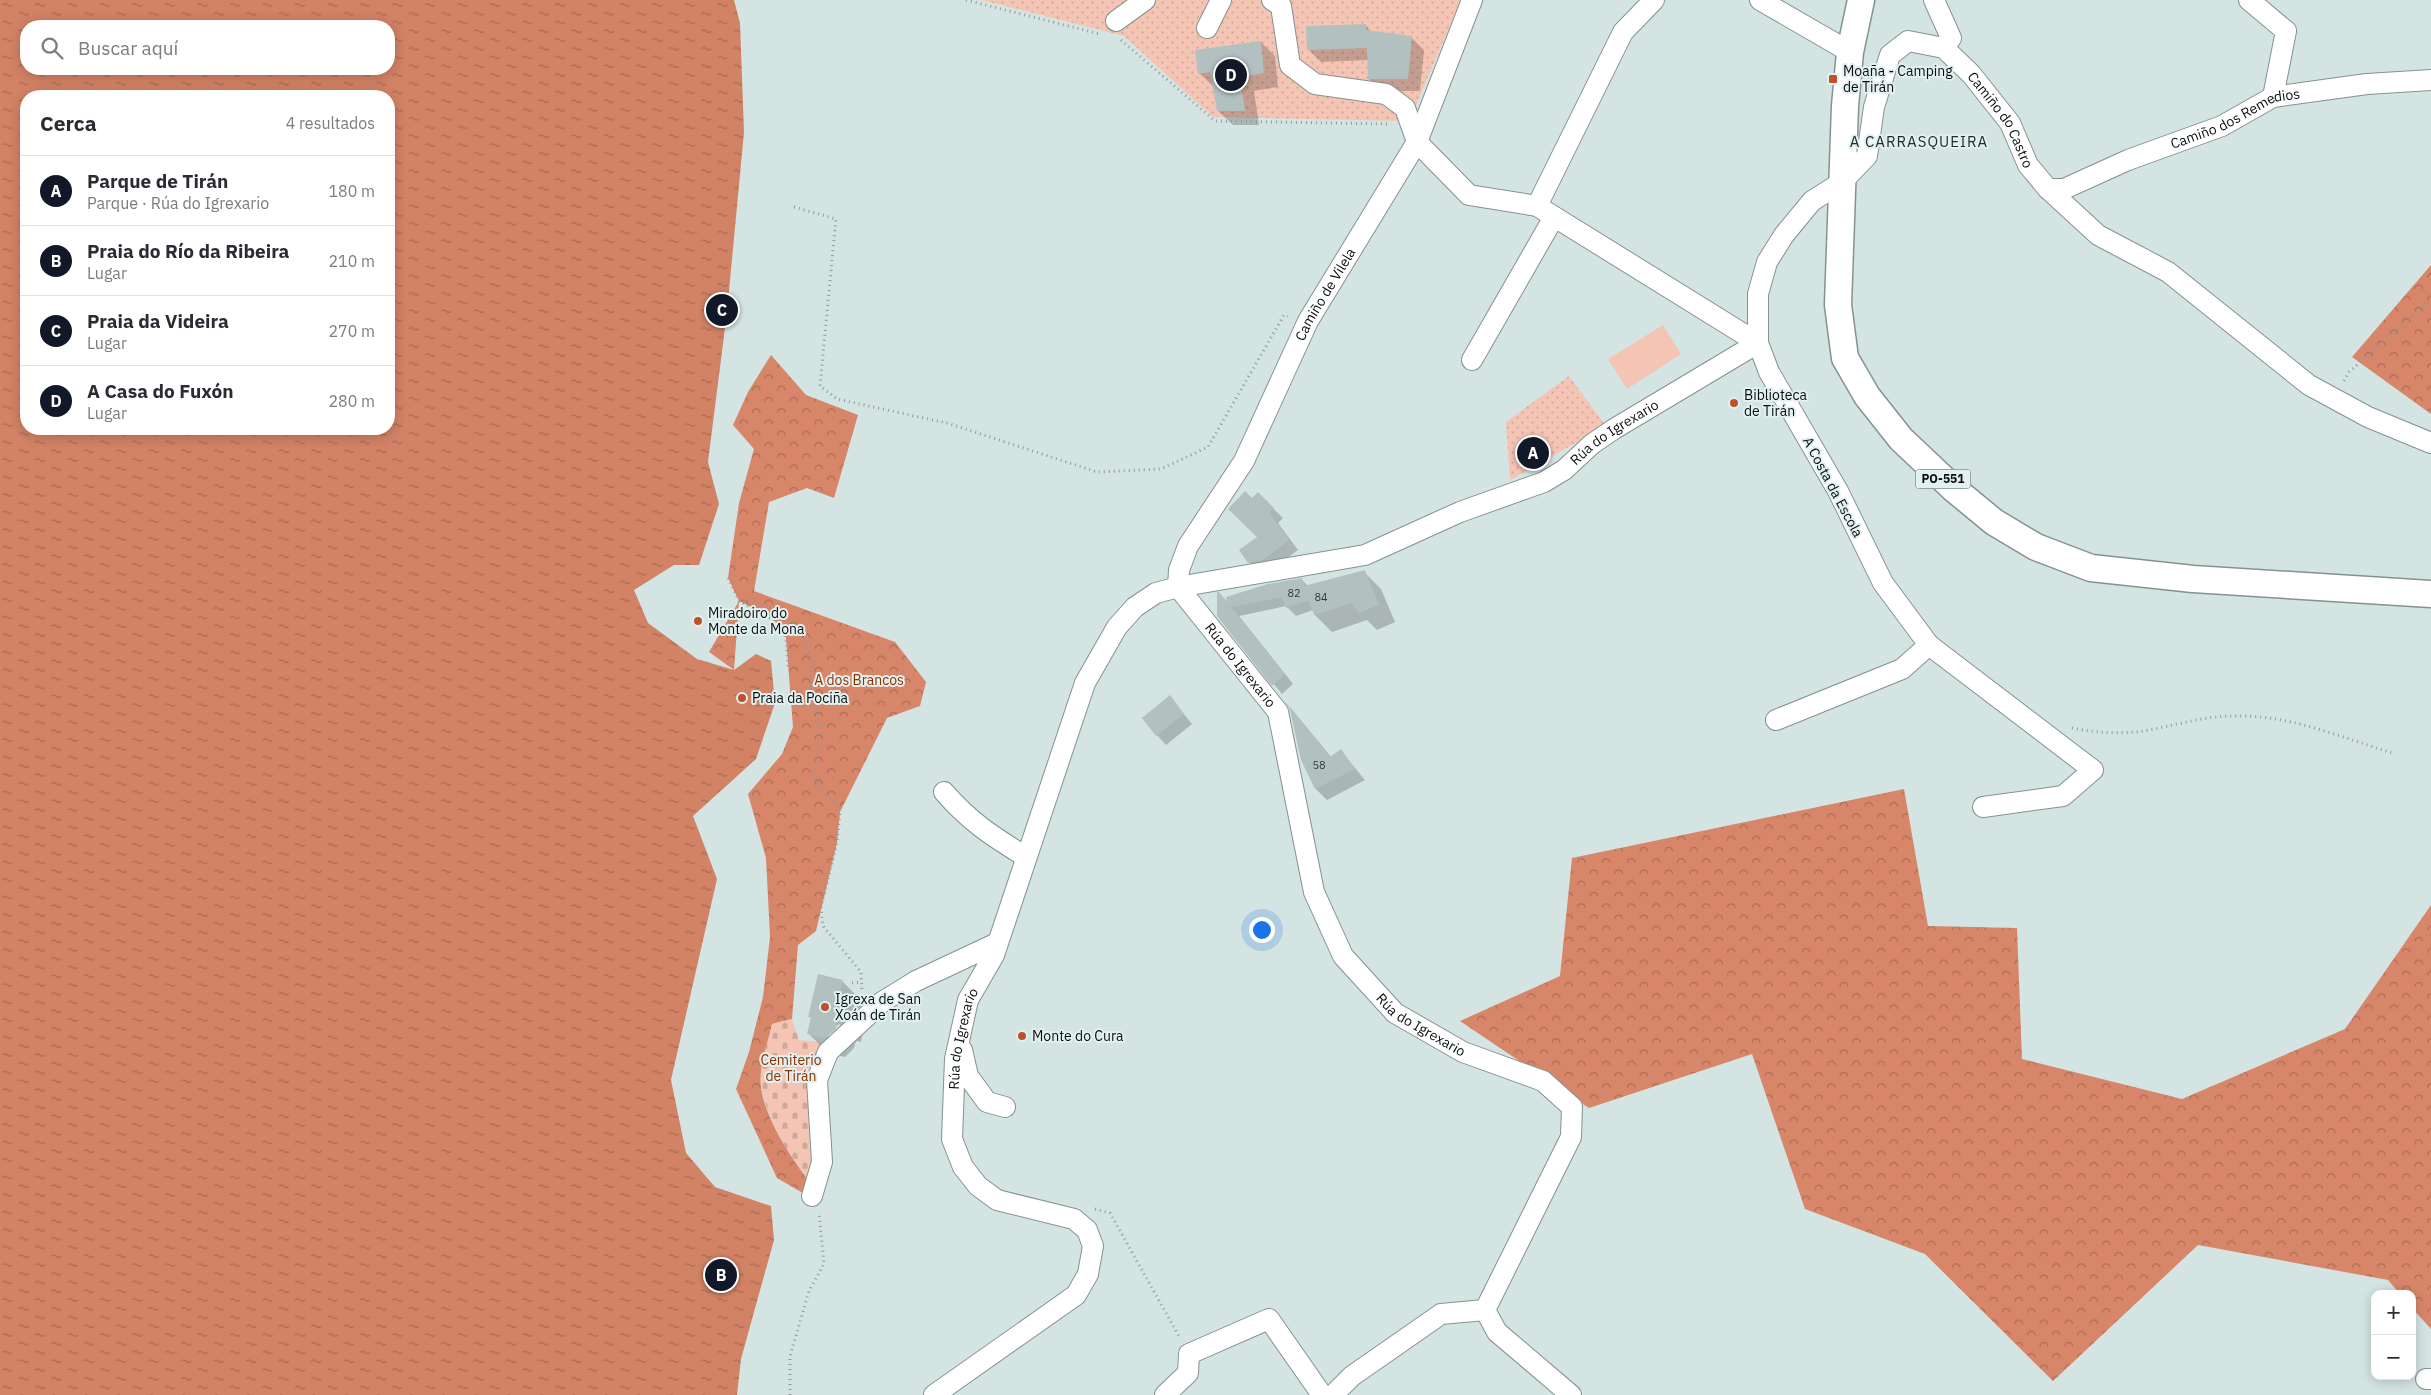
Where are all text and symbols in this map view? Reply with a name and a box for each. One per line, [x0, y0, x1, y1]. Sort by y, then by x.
search box [20, 20, 395, 75]
icon: search [38, 34, 66, 62]
text: Buscar aquí [78, 36, 178, 60]
pin: D [1215, 56, 1247, 94]
place label: Moaña - Camping de Tirán [1843, 62, 1953, 96]
street label: Camiño do Castro [1964, 68, 2037, 171]
marker: Moaña - Camping de Tirán [1827, 73, 1839, 85]
street label: Camiño dos Remedios [2168, 84, 2301, 153]
text: Cerca [40, 109, 97, 137]
text: 4 resultados [286, 113, 375, 133]
district label: A CARRASQUEIRA [1850, 132, 1988, 151]
text: Parque de Tirán [87, 169, 228, 193]
text: A [51, 181, 61, 201]
text: 180 m [328, 181, 375, 201]
text: Parque · Rúa do Igrexario [87, 193, 269, 213]
text: Praia do Río da Ribeira [87, 239, 289, 263]
street label: Camiño de Vilela [1291, 244, 1360, 344]
text: B [51, 251, 61, 271]
text: 210 m [328, 251, 375, 271]
text: Lugar [87, 263, 127, 283]
pin: C [706, 291, 738, 329]
text: Praia da Videira [87, 309, 229, 333]
text: C [51, 321, 61, 341]
text: 270 m [328, 321, 375, 341]
text: Lugar [87, 333, 127, 353]
text: A Casa do Fuxón [87, 379, 234, 403]
place label: Biblioteca de Tirán [1744, 386, 1807, 420]
text: D [50, 391, 62, 411]
text: 280 m [328, 391, 375, 411]
street label: Rúa do Igrexario [1566, 395, 1662, 469]
marker: Biblioteca de Tirán [1728, 397, 1740, 409]
text: Lugar [87, 403, 127, 423]
pin: A [1517, 434, 1549, 472]
street label: A Costa da Escola [1799, 434, 1867, 541]
road number: PO-551 [1916, 469, 1970, 488]
house number: 82 [1287, 586, 1301, 600]
house number: 84 [1314, 590, 1328, 604]
place label: Miradoiro do Monte da Mona [708, 604, 805, 638]
marker: Miradoiro do Monte da Mona [692, 615, 704, 627]
street label: Rúa do Igrexario [1201, 619, 1280, 711]
park label: A dos Brancos [814, 671, 904, 689]
place label: Praia da Pociña [752, 689, 849, 707]
marker: Praia da Pociña [736, 692, 748, 704]
house number: 58 [1312, 758, 1326, 772]
your location [1249, 917, 1275, 943]
street label: Rúa do Igrexario [945, 984, 982, 1090]
street label: Rúa do Igrexario [1372, 989, 1469, 1061]
place label: Igrexa de San Xoán de Tirán [835, 990, 921, 1024]
marker: Igrexa de San Xoán de Tirán [819, 1001, 831, 1013]
place label: Monte do Cura [1032, 1027, 1124, 1045]
marker: Monte do Cura [1016, 1030, 1028, 1042]
park label: Cemiterio de Tirán [760, 1051, 822, 1085]
pin: B [705, 1256, 737, 1294]
map controls [2371, 1290, 2416, 1380]
button: + [2371, 1290, 2416, 1335]
button: − [2371, 1335, 2416, 1380]

